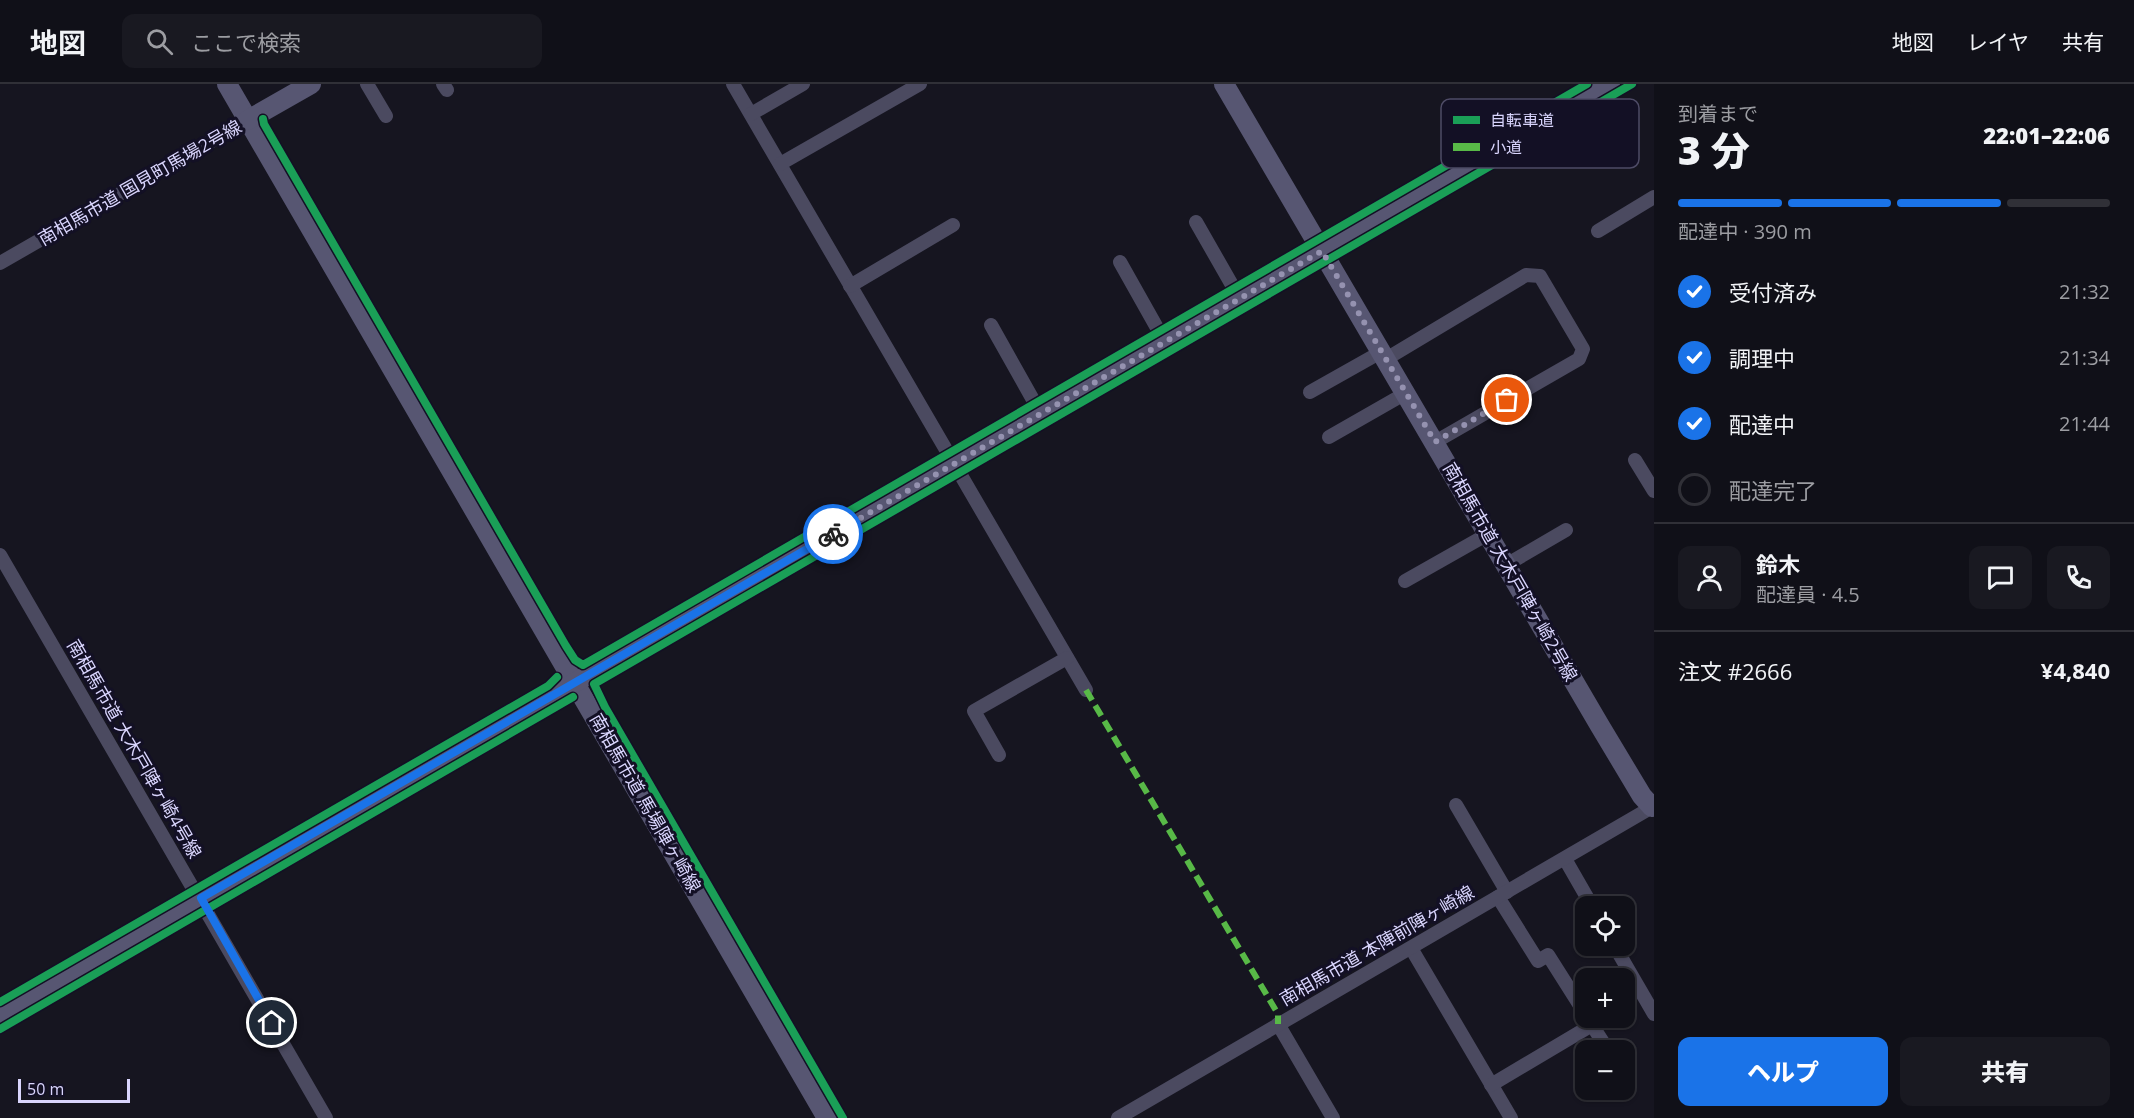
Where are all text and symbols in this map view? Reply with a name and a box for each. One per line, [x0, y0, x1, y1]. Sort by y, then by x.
search box [122, 14, 542, 68]
text: 地図 [30, 23, 86, 61]
icon: search [143, 25, 176, 58]
text: ここで検索 [191, 27, 301, 57]
text: 地図 [1892, 28, 1934, 56]
text: レイヤ [1967, 28, 2029, 56]
text: 共有 [2062, 28, 2104, 56]
legend [1441, 99, 1639, 168]
text: 到着まで [1678, 100, 1758, 127]
text: 自転車道 [1490, 109, 1554, 131]
street label: 南相馬市道 国見町馬場2号線 [33, 114, 246, 250]
text: 22:01–22:06 [1983, 120, 2110, 150]
text: 3 分 [1678, 123, 1750, 176]
text: 小道 [1490, 136, 1522, 158]
text: 配達中 · 390 m [1678, 218, 1812, 245]
icon: check [1678, 275, 1711, 308]
text: 受付済み [1729, 277, 1817, 307]
text: 21:32 [2059, 278, 2110, 305]
icon: check [1678, 341, 1711, 374]
text: 調理中 [1729, 343, 1795, 373]
text: 21:34 [2059, 344, 2110, 371]
pin [1481, 374, 1532, 425]
icon: bag [1490, 383, 1523, 416]
icon: check [1678, 407, 1711, 440]
text: 配達中 [1729, 409, 1795, 439]
text: 21:44 [2059, 410, 2110, 437]
street label: 南相馬市道 大木戸陣ヶ崎2号線 [1438, 458, 1584, 685]
text: 配達完了 [1729, 475, 1817, 505]
courier [803, 504, 863, 564]
icon: bike [817, 518, 850, 551]
button: person [1678, 546, 1741, 609]
button: chat [1969, 546, 2032, 609]
button: phone [2047, 546, 2110, 609]
text: 鈴木 [1756, 549, 1800, 579]
text: 配達員 · 4.5 [1756, 581, 1860, 608]
street label: 南相馬市道 大木戸陣ヶ崎4号線 [62, 635, 208, 862]
text: ¥4,840 [2041, 655, 2110, 685]
text: 注文 #2666 [1678, 656, 1792, 686]
street label: 南相馬市道 馬場陣ヶ崎線 [585, 709, 707, 896]
street label: 南相馬市道 本陣前陣ヶ崎線 [1275, 880, 1478, 1011]
map controls [1575, 896, 1635, 1100]
button: locate [1575, 896, 1635, 956]
button: + [1575, 968, 1635, 1028]
pin [246, 997, 297, 1048]
icon: home [255, 1006, 288, 1039]
button: ヘルプ [1678, 1037, 1888, 1106]
button: 共有 [1900, 1037, 2110, 1106]
button: − [1575, 1040, 1635, 1100]
scale bar [18, 1076, 130, 1104]
text: 50 m [27, 1078, 64, 1100]

